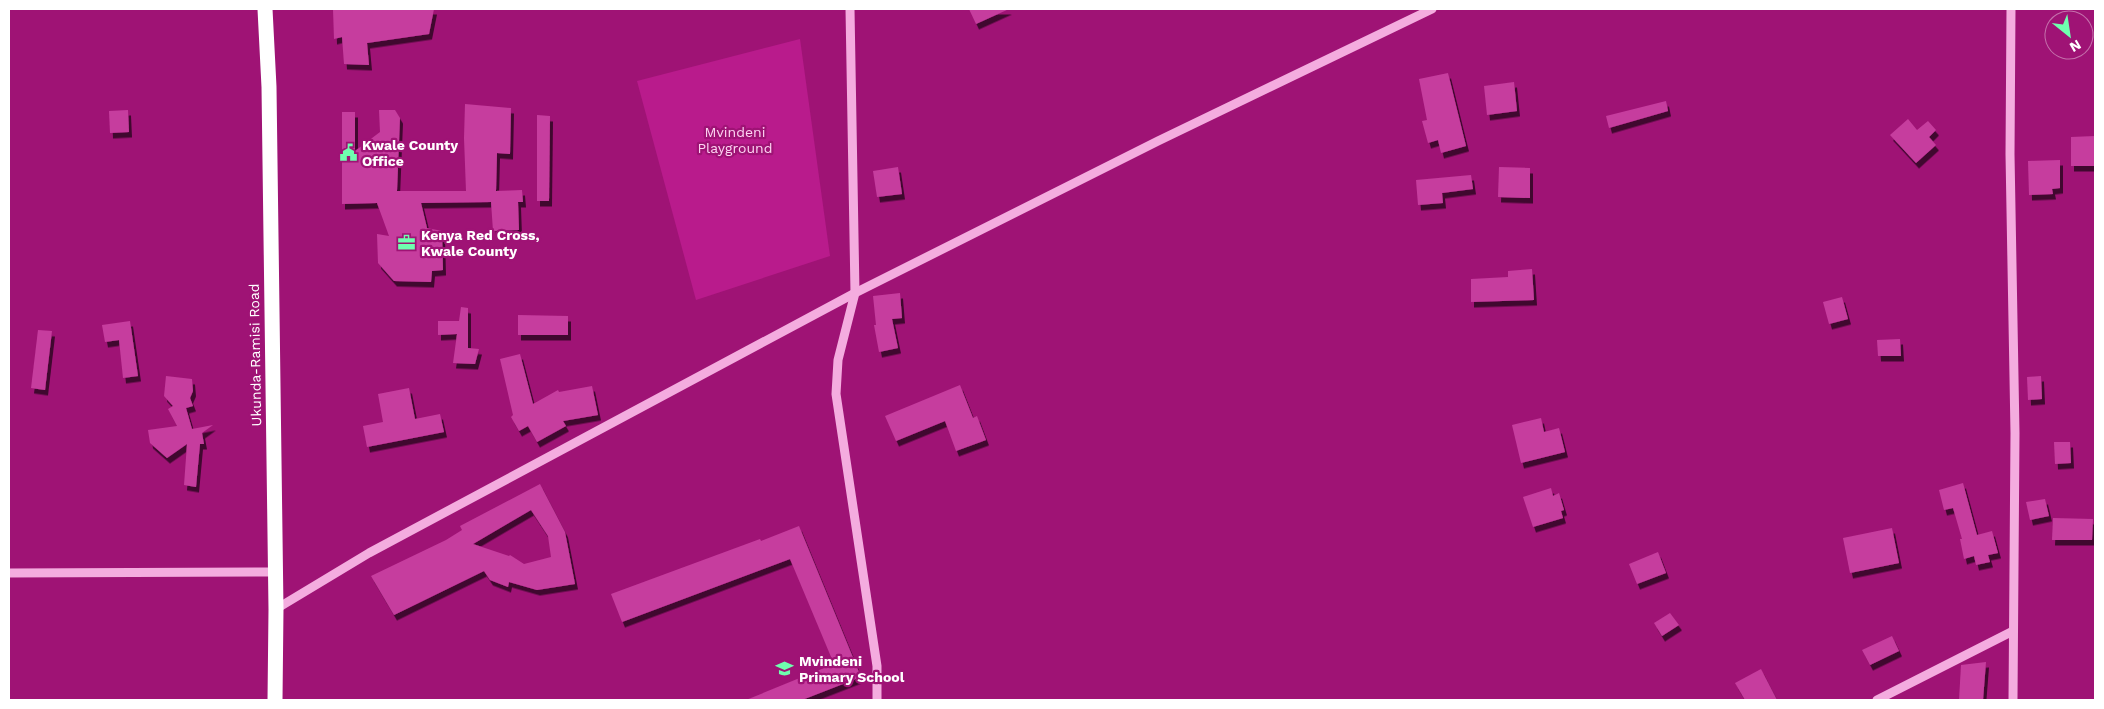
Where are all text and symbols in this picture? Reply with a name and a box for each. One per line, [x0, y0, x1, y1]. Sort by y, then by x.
north arrow [2044, 10, 2094, 60]
text: N [2067, 37, 2084, 56]
park label: Mvindeni Playground [698, 124, 772, 156]
place label: Kwale County Office [362, 137, 458, 169]
public building icon: Kwale County Office [338, 143, 358, 163]
place label: Kenya Red Cross, Kwale County [421, 227, 540, 259]
office icon: Kenya Red Cross, Kwale County [397, 233, 417, 253]
street label: Ukunda-Ramisi Road [246, 283, 264, 427]
place label: Mvindeni Primary School [799, 653, 905, 685]
school or university icon: Mvindeni Primary School [775, 659, 795, 679]

